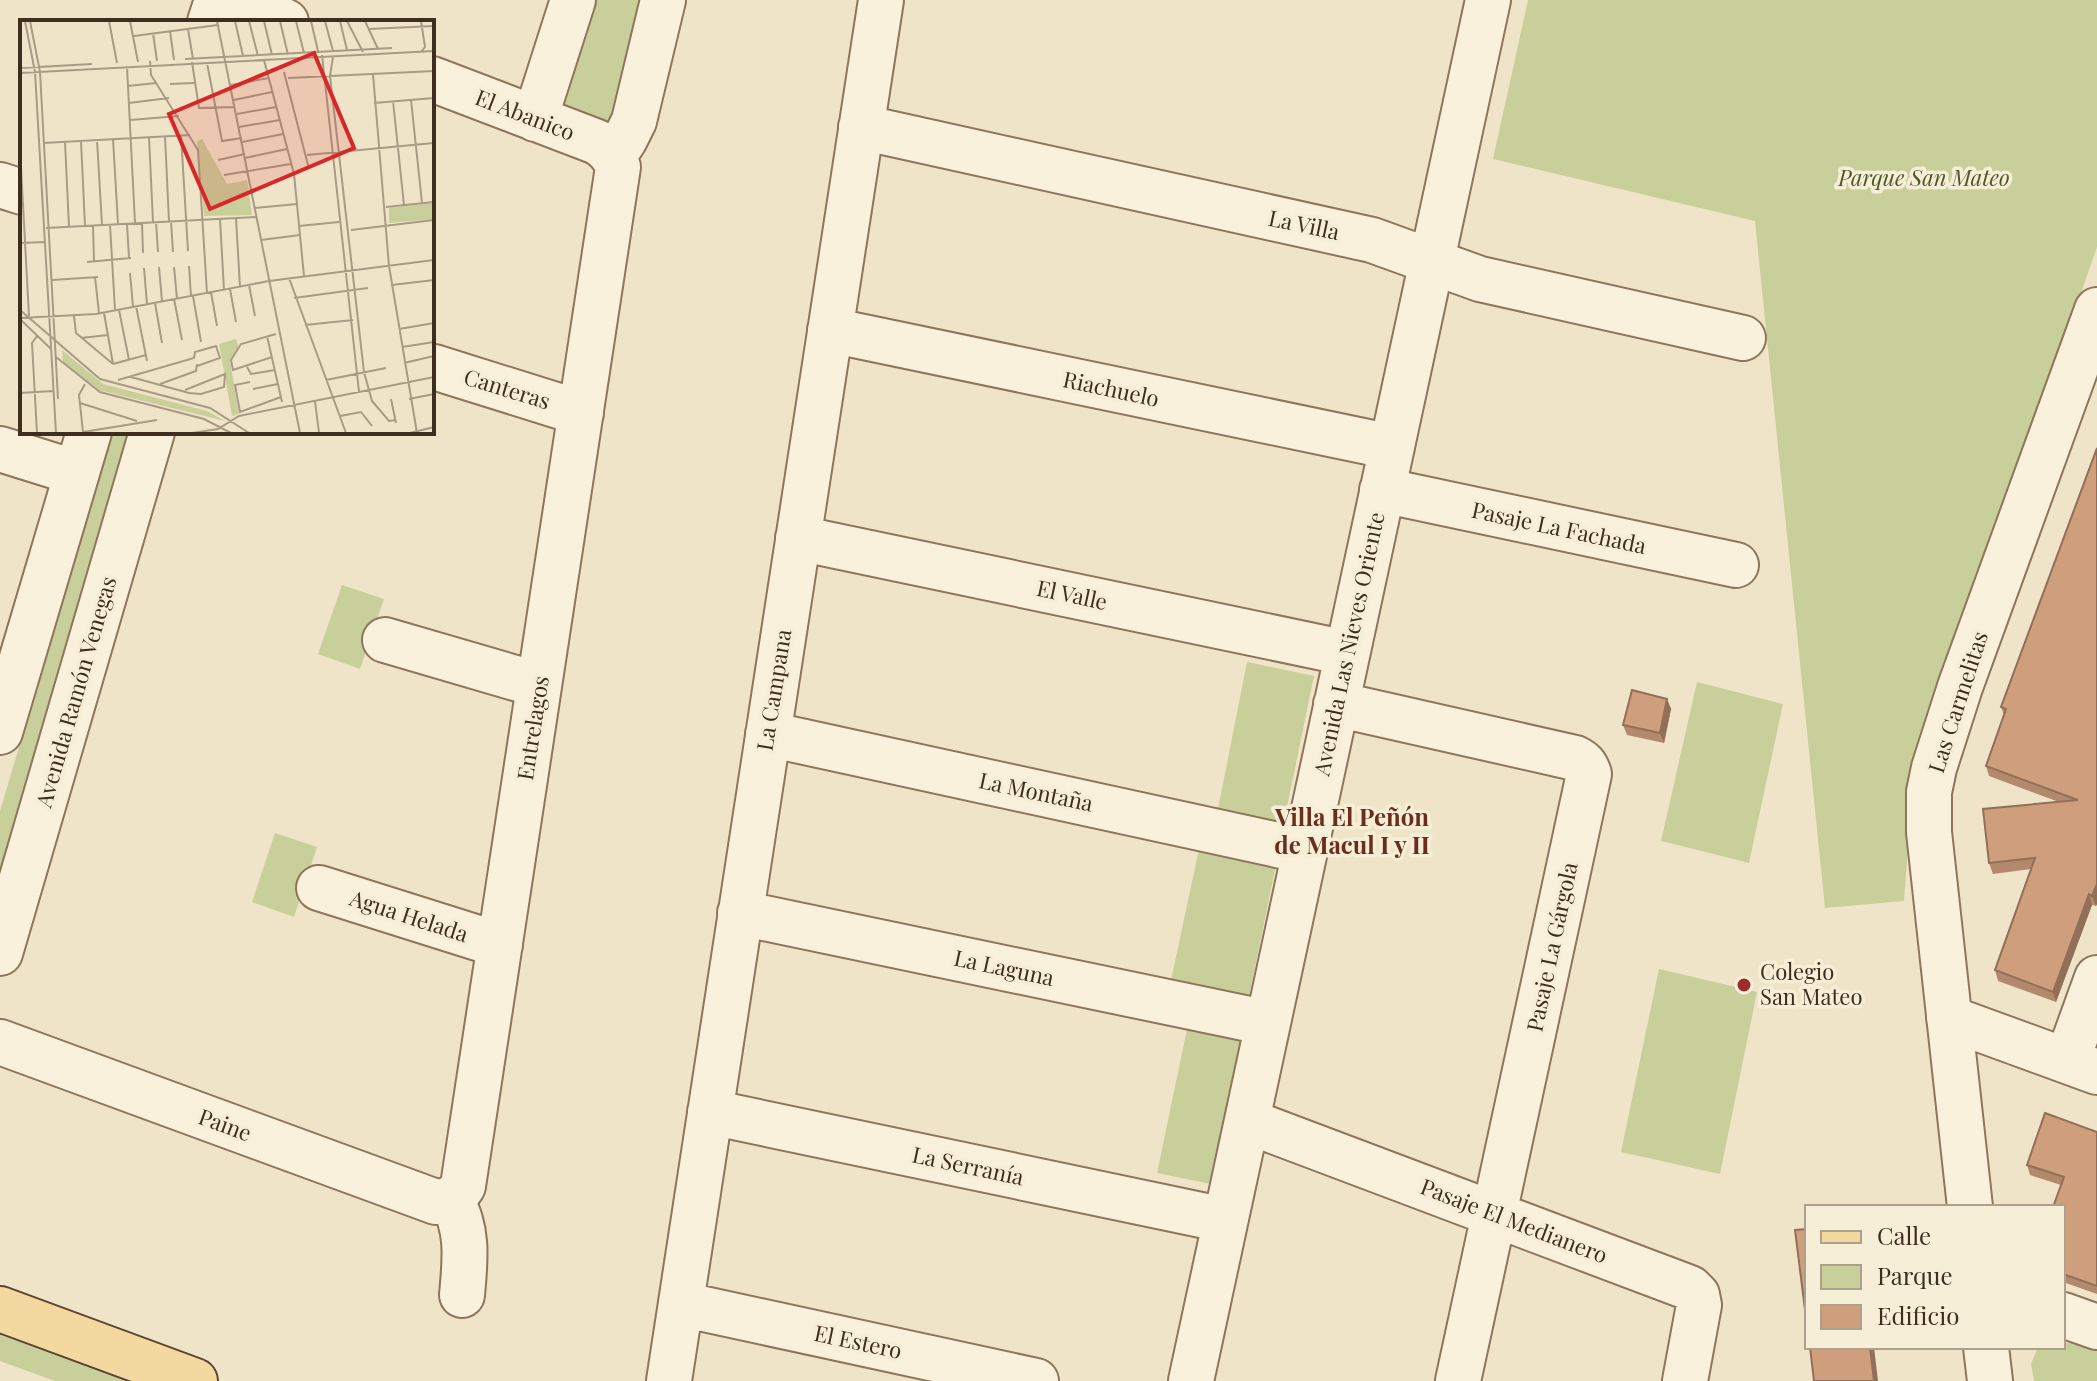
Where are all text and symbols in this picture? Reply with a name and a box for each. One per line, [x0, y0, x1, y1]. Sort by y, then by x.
inset map [20, 20, 434, 434]
street label: El Abanico [471, 81, 579, 147]
park label: Parque San Mateo [1837, 162, 2010, 192]
street label: La Villa [1266, 202, 1342, 246]
street label: Canteras [460, 361, 554, 415]
street label: Riachuelo [1060, 363, 1162, 413]
street label: Pasaje La Fachada [1469, 494, 1649, 560]
street label: Avenida Las Nieves Oriente [1305, 509, 1391, 779]
street label: El Valle [1034, 572, 1110, 616]
street label: Avenida Ramón Venegas [27, 573, 122, 812]
street label: La Campana [749, 627, 797, 753]
street label: Las Carmelitas [1920, 627, 1994, 776]
street label: Entrelagos [509, 673, 555, 782]
street label: La Montaña [976, 764, 1096, 818]
district label: Villa El Peñón de Macul I y II [1274, 800, 1430, 860]
street label: Pasaje La Gárgola [1518, 859, 1584, 1034]
street label: Agua Helada [345, 881, 472, 948]
street label: La Laguna [951, 942, 1057, 992]
place label: Colegio San Mateo [1760, 956, 1862, 1011]
marker: Colegio San Mateo [1735, 976, 1753, 994]
street label: Paine [195, 1101, 256, 1147]
street label: La Serranía [910, 1139, 1027, 1191]
street label: Pasaje El Medianero [1417, 1171, 1612, 1270]
legend [1805, 1205, 2065, 1349]
text: Calle [1877, 1219, 1931, 1251]
text: Parque [1877, 1259, 1953, 1291]
text: Edificio [1877, 1299, 1959, 1331]
street label: El Estero [812, 1317, 905, 1365]

